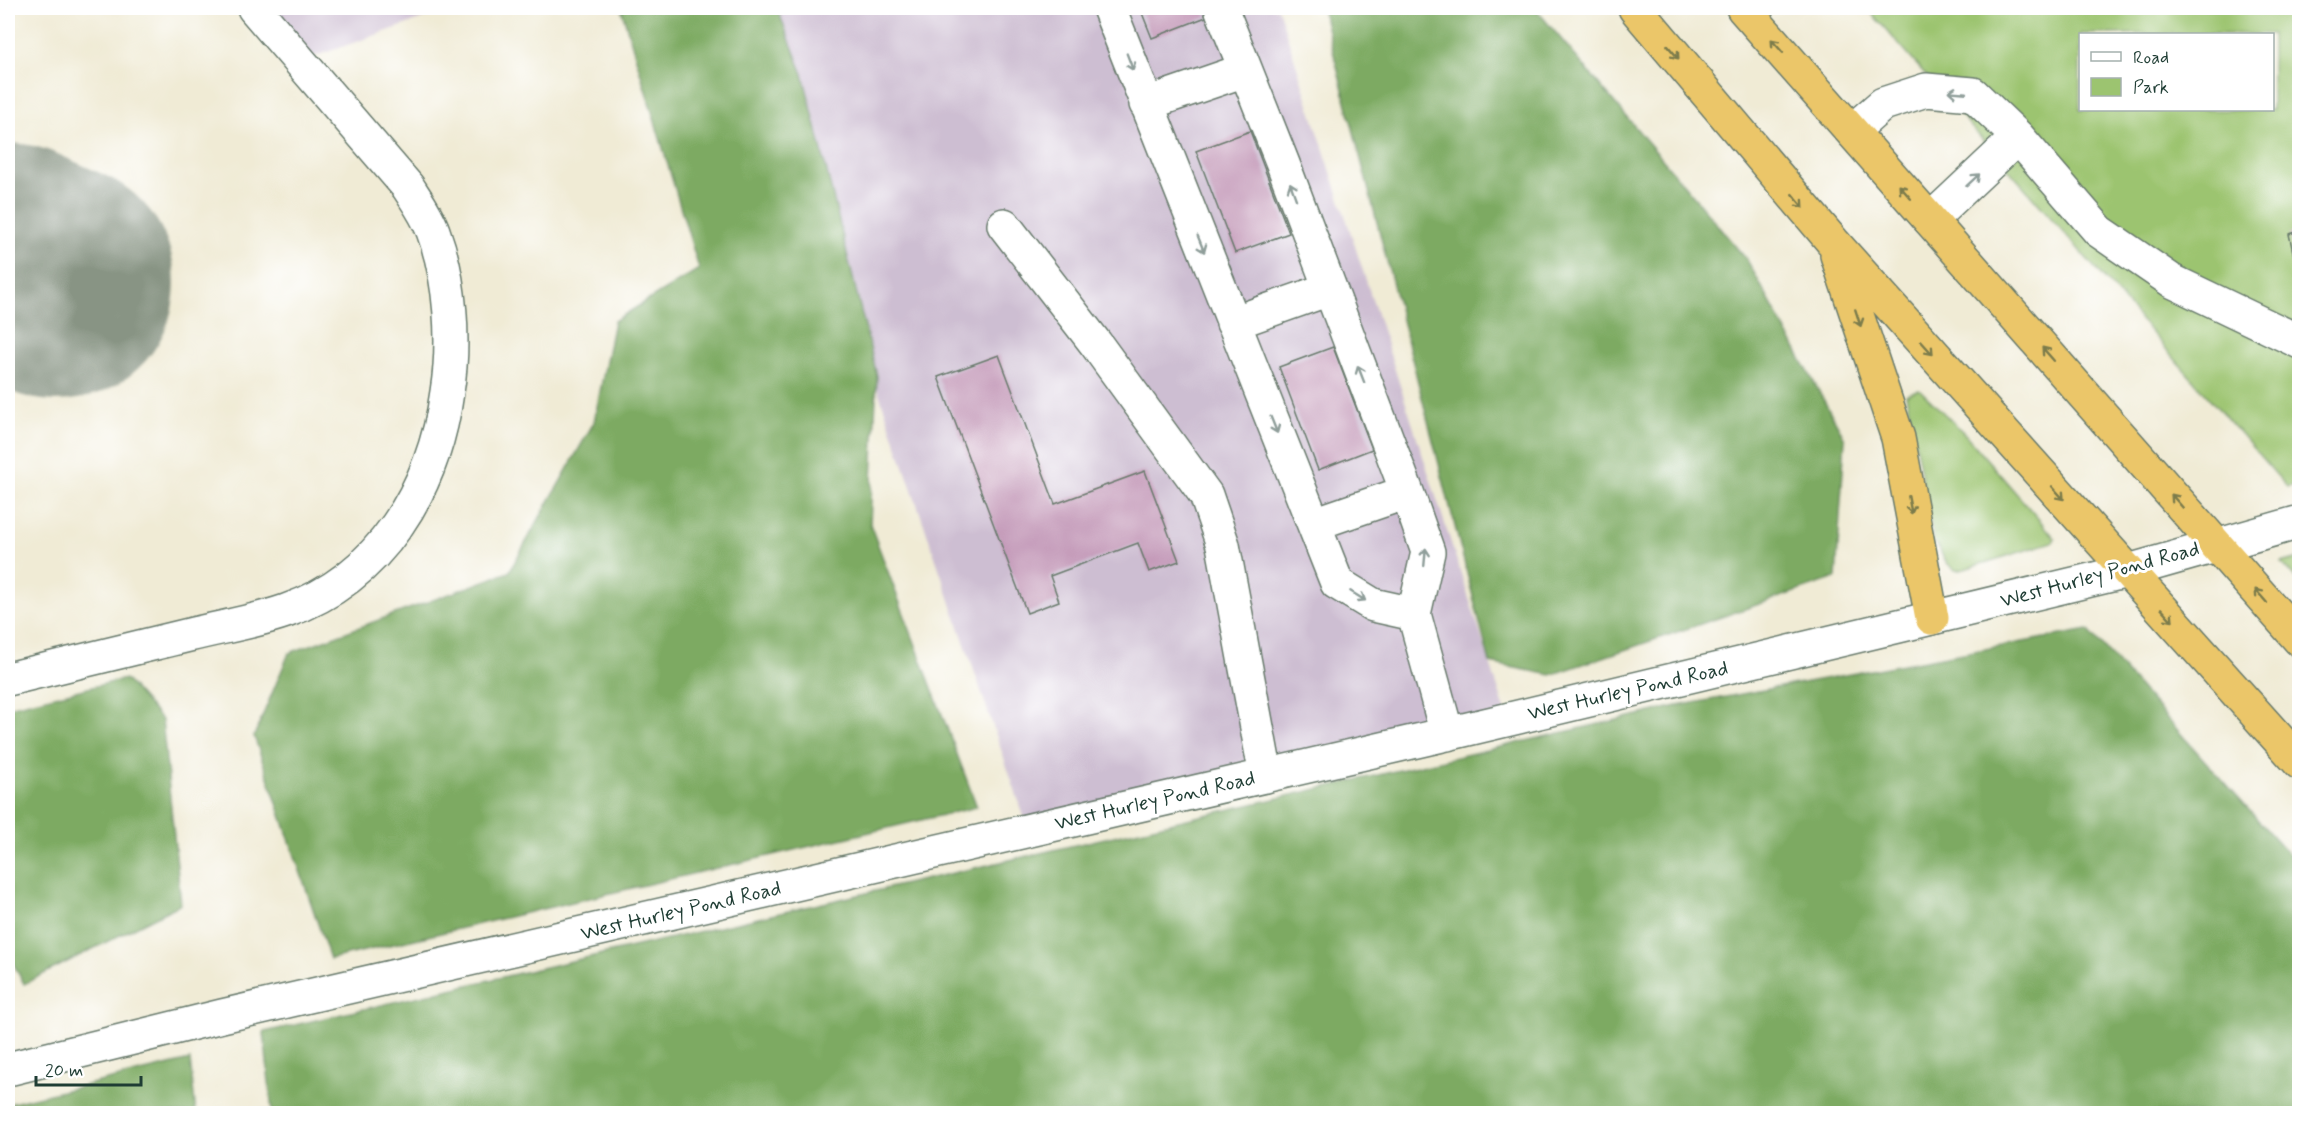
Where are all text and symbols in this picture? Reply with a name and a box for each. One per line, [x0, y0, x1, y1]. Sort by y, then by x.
legend [2079, 33, 2274, 111]
one-way arrow [1770, 39, 1784, 54]
one-way arrow [1666, 44, 1680, 59]
text: Road [2133, 46, 2169, 70]
one-way arrow [1126, 52, 1137, 71]
text: Park [2133, 76, 2169, 100]
one-way arrow [1947, 87, 1967, 98]
one-way arrow [1965, 173, 1980, 187]
one-way arrow [1287, 182, 1298, 201]
one-way arrow [1899, 184, 1912, 200]
one-way arrow [1792, 193, 1805, 209]
one-way arrow [1196, 234, 1207, 253]
one-way arrow [1853, 308, 1864, 327]
one-way arrow [1920, 340, 1934, 355]
one-way arrow [2041, 347, 2055, 362]
one-way arrow [1355, 365, 1366, 383]
one-way arrow [1269, 415, 1280, 434]
one-way arrow [2051, 485, 2065, 500]
one-way arrow [2170, 494, 2184, 509]
one-way arrow [1905, 495, 1916, 515]
street label: West Hurley Pond Road [1997, 535, 2203, 615]
one-way arrow [1420, 547, 1431, 567]
one-way arrow [2254, 589, 2268, 604]
one-way arrow [1349, 590, 1366, 602]
one-way arrow [2160, 607, 2174, 622]
street label: West Hurley Pond Road [1525, 654, 1731, 728]
street label: West Hurley Pond Road [1052, 764, 1258, 838]
street label: West Hurley Pond Road [578, 874, 784, 948]
scale bar [36, 1049, 141, 1087]
text: 20 m [45, 1059, 83, 1083]

